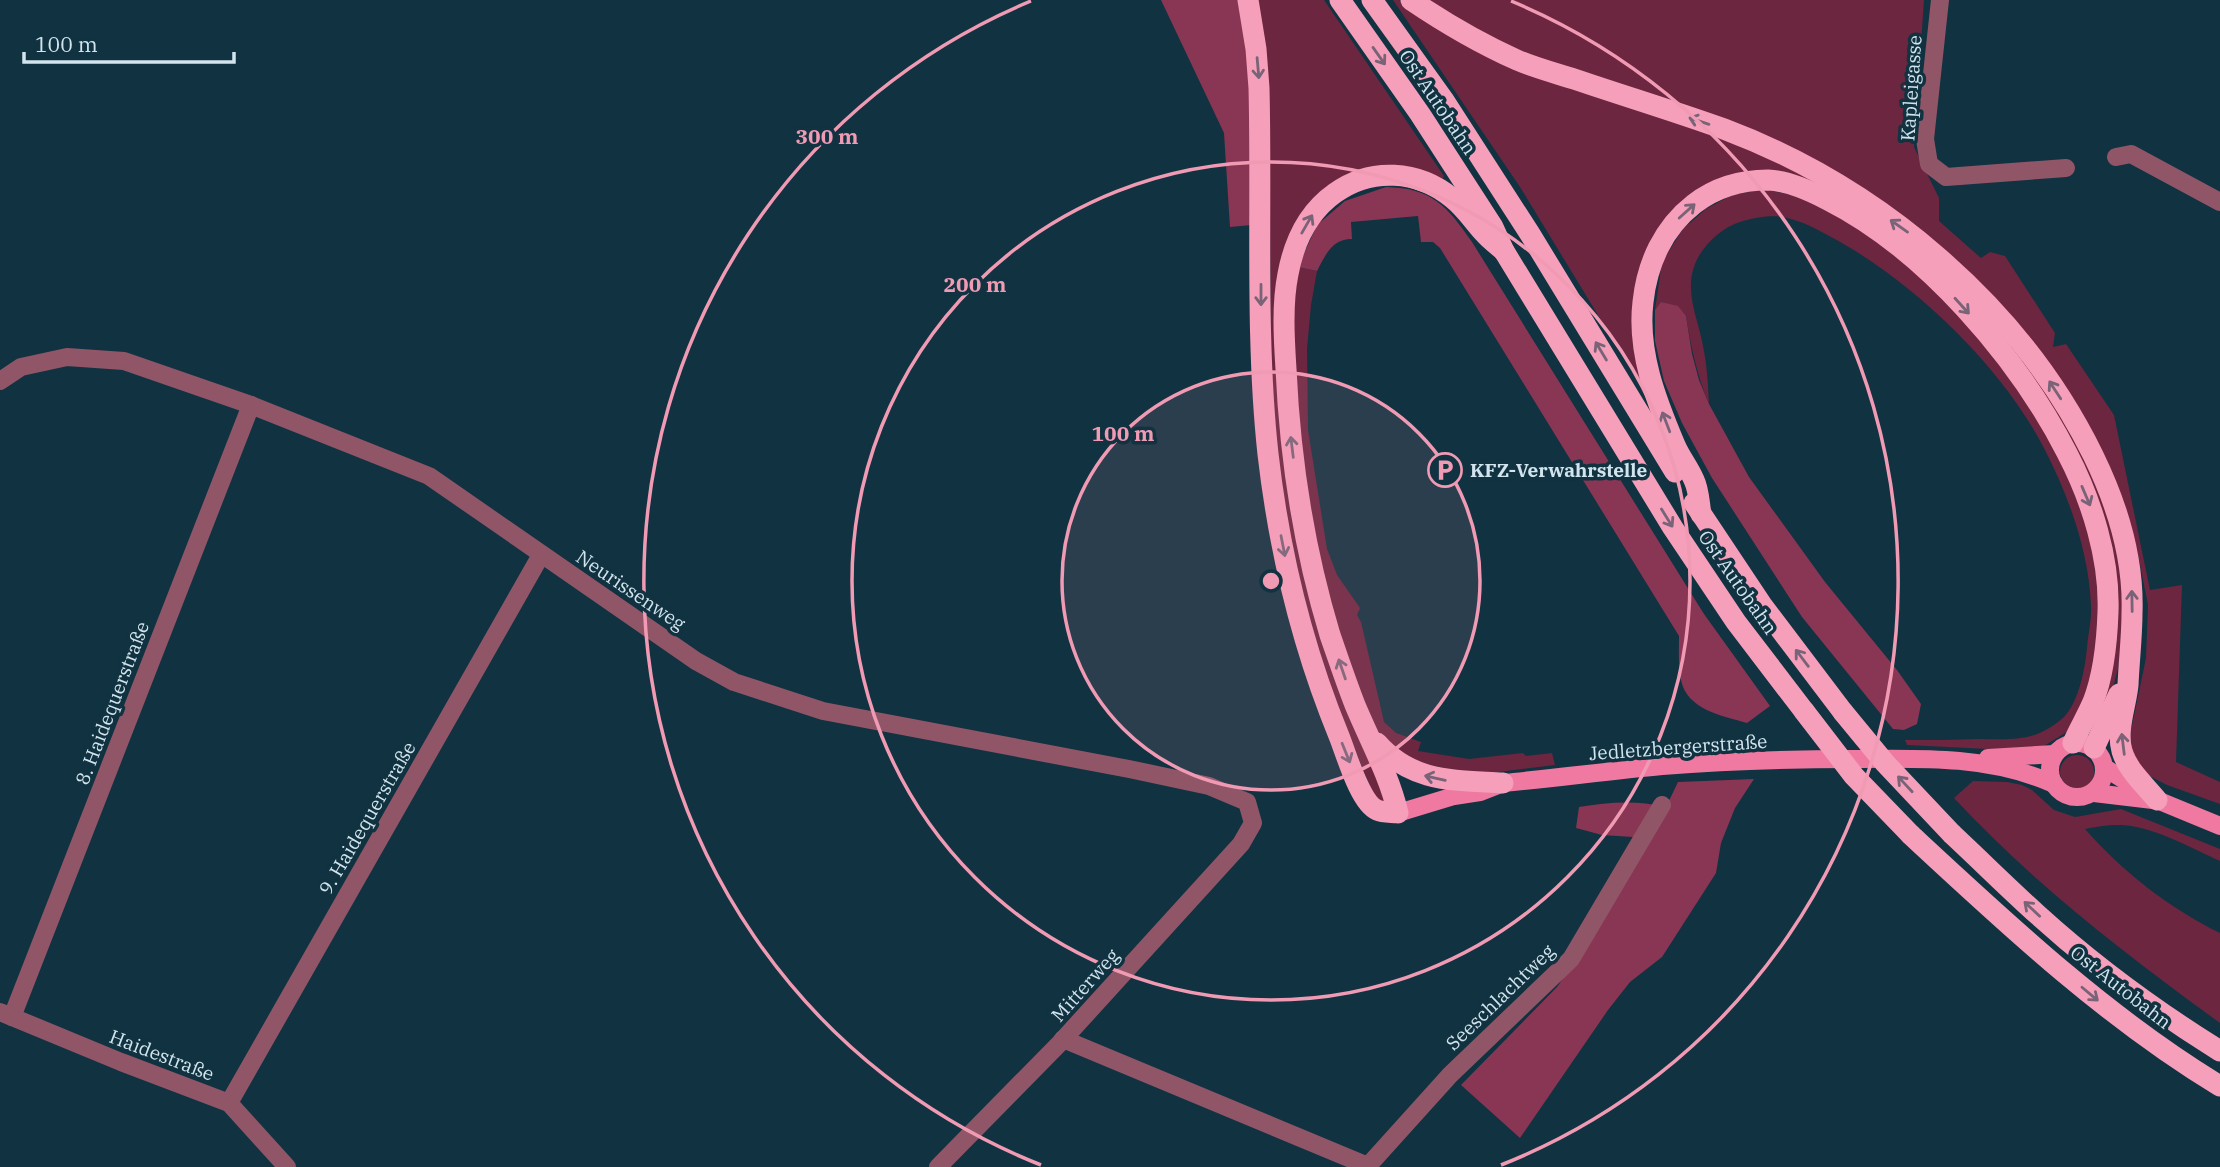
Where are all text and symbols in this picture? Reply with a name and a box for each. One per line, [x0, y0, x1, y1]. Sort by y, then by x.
scale bar [24, 21, 234, 65]
text: 100 m [35, 30, 98, 58]
street label: Kapleigasse [1895, 34, 1927, 142]
street label: Ost Autobahn [1394, 45, 1482, 159]
one-way arrow [1372, 46, 1386, 65]
one-way arrow [1252, 56, 1265, 78]
one-way arrow [1688, 114, 1710, 127]
text: 300 m [795, 122, 859, 150]
one-way arrow [1678, 203, 1696, 219]
one-way arrow [1300, 215, 1314, 235]
one-way arrow [1890, 219, 1909, 233]
text: 200 m [943, 270, 1007, 298]
one-way arrow [1254, 283, 1268, 306]
one-way arrow [1954, 297, 1970, 315]
one-way arrow [1594, 342, 1608, 362]
one-way arrow [2048, 381, 2062, 401]
one-way arrow [1659, 411, 1672, 433]
text: 100 m [1091, 419, 1155, 447]
one-way arrow [1285, 437, 1298, 459]
parking icon: KFZ-Verwahrstelle [1426, 451, 1464, 489]
place label: KFZ-Verwahrstelle [1470, 458, 1647, 482]
one-way arrow [2080, 484, 2093, 506]
one-way arrow [1661, 508, 1675, 528]
street label: Ost Autobahn [1693, 525, 1783, 639]
one-way arrow [1276, 534, 1290, 557]
street label: Neurissenweg [572, 545, 691, 636]
centre of rings [1259, 569, 1283, 593]
one-way arrow [2125, 590, 2139, 613]
street label: 8. Haidequerstraße [70, 618, 154, 788]
one-way arrow [1794, 649, 1809, 667]
one-way arrow [1335, 658, 1347, 680]
street label: Jedletzbergerstraße [1588, 729, 1768, 765]
one-way arrow [2116, 733, 2129, 756]
street label: 9. Haidequerstraße [313, 737, 421, 899]
one-way arrow [1340, 741, 1353, 763]
one-way arrow [1424, 771, 1447, 784]
one-way arrow [1897, 776, 1914, 793]
one-way arrow [2024, 901, 2041, 918]
street label: Seeschlachtweg [1441, 939, 1560, 1055]
street label: Ost Autobahn [2066, 940, 2176, 1034]
street label: Mitterweg [1046, 943, 1125, 1027]
one-way arrow [2080, 986, 2098, 1001]
street label: Haidestraße [106, 1024, 218, 1086]

